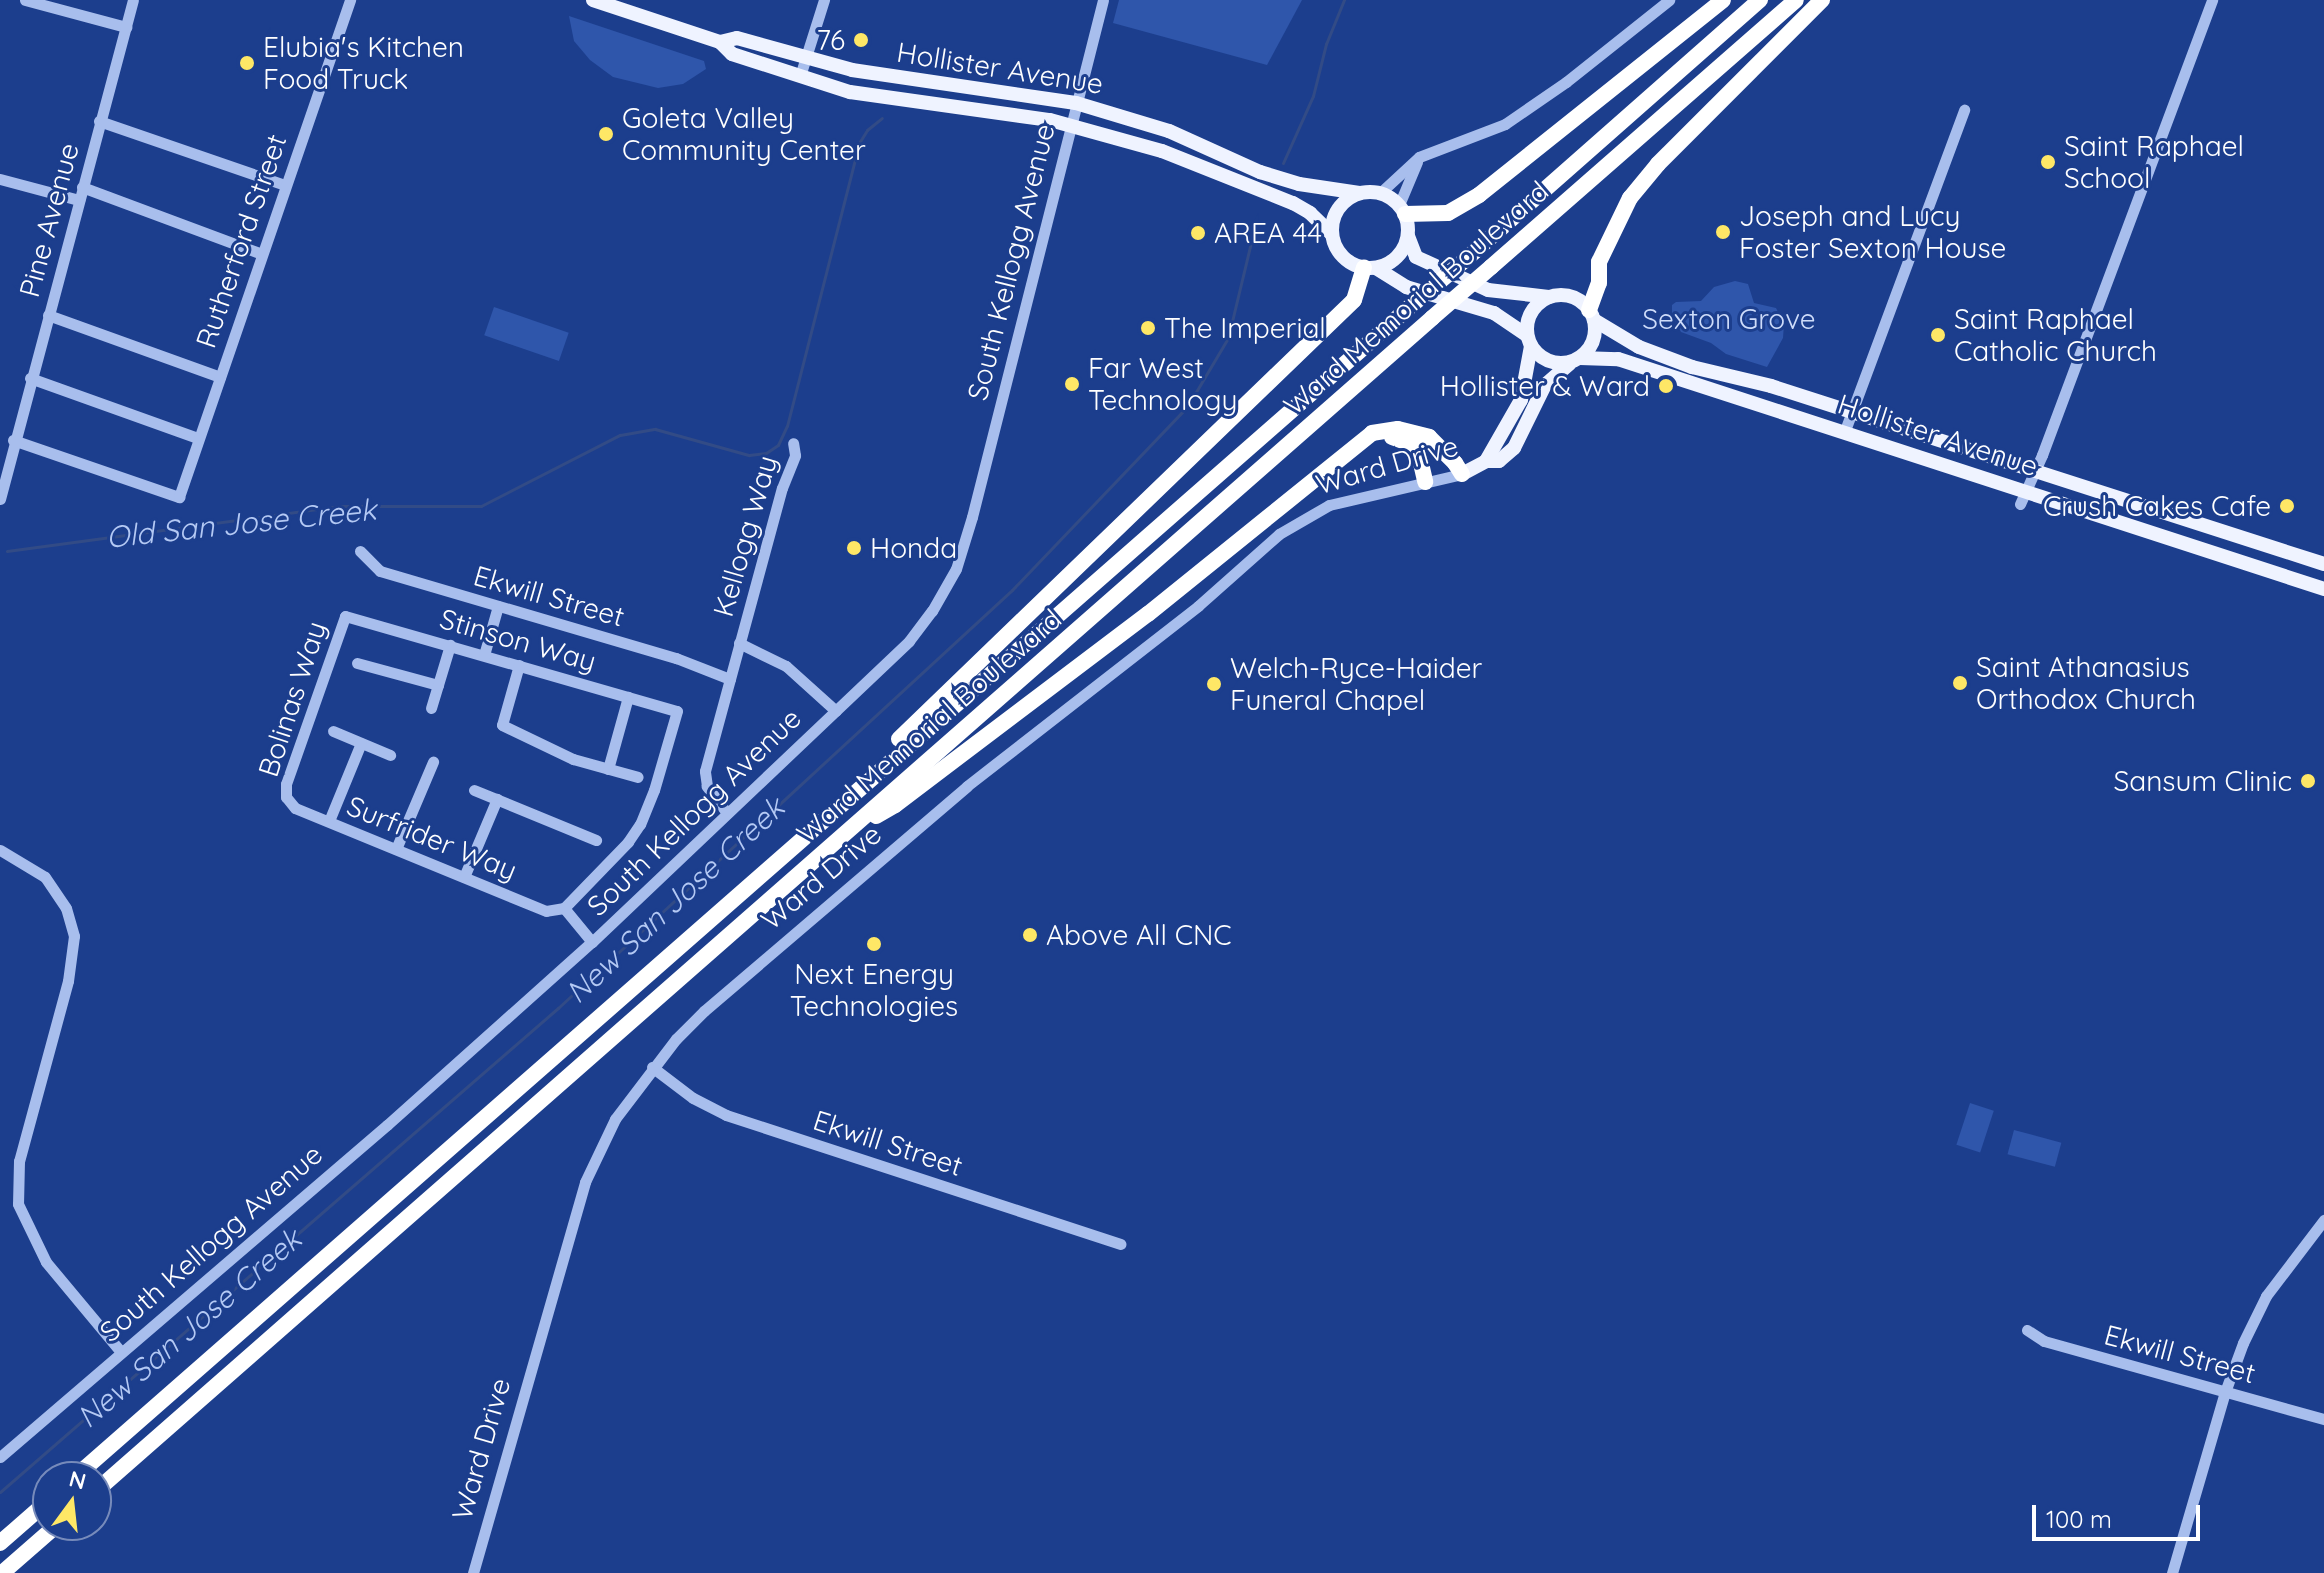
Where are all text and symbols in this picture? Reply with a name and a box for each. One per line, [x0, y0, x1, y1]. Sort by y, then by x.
place label: 76 [816, 23, 845, 57]
place label: Elubia's Kitchen Food Truck [263, 30, 464, 96]
marker: 76 [852, 31, 870, 49]
street label: Hollister Avenue [894, 35, 1106, 101]
marker: Elubia's Kitchen Food Truck [238, 54, 256, 72]
place label: Goleta Valley Community Center [622, 101, 866, 167]
street label: South Kellogg Avenue [960, 120, 1062, 404]
marker: Goleta Valley Community Center [597, 125, 615, 143]
place label: Saint Raphael School [2064, 129, 2244, 195]
street label: Rutherford Street [189, 130, 293, 352]
street label: Pine Avenue [12, 139, 86, 301]
marker: Saint Raphael School [2039, 153, 2057, 171]
street label: Ward Memorial Boulevard [1277, 174, 1555, 422]
place label: Joseph and Lucy Foster Sexton House [1739, 199, 2006, 265]
place label: AREA 44 [1214, 216, 1322, 250]
marker: Joseph and Lucy Foster Sexton House [1714, 223, 1732, 241]
marker: AREA 44 [1189, 224, 1207, 242]
park label: Sexton Grove [1642, 302, 1816, 336]
place label: Saint Raphael Catholic Church [1954, 302, 2157, 368]
place label: The Imperial [1164, 311, 1326, 345]
marker: The Imperial [1139, 319, 1157, 337]
marker: Saint Raphael Catholic Church [1929, 326, 1947, 344]
place label: Far West Technology [1088, 351, 1237, 417]
place label: Hollister & Ward [1440, 369, 1650, 403]
marker: Far West Technology [1063, 375, 1081, 393]
marker: Hollister & Ward [1657, 377, 1675, 395]
street label: Hollister Avenue [1834, 387, 2042, 483]
street label: Ward Drive [1312, 429, 1462, 501]
street label: Kellogg Way [706, 452, 784, 620]
place label: Crush Cakes Cafe [2043, 489, 2271, 523]
water label: Old San Jose Creek [104, 491, 378, 555]
marker: Crush Cakes Cafe [2278, 497, 2296, 515]
place label: Honda [870, 531, 957, 565]
marker: Honda [845, 539, 863, 557]
street label: Ekwill Street [470, 558, 628, 634]
street label: Stinson Way [436, 602, 600, 678]
street label: Ward Memorial Boulevard [790, 602, 1068, 850]
street label: Bolinas Way [251, 617, 333, 781]
place label: Saint Athanasius Orthodox Church [1976, 650, 2196, 716]
place label: Welch-Ryce-Haider Funeral Chapel [1230, 651, 1482, 717]
marker: Saint Athanasius Orthodox Church [1951, 674, 1969, 692]
marker: Welch-Ryce-Haider Funeral Chapel [1205, 675, 1223, 693]
street label: South Kellogg Avenue [580, 701, 808, 923]
place label: Sansum Clinic [2113, 764, 2292, 798]
marker: Sansum Clinic [2299, 772, 2317, 790]
street label: Surfrider Way [342, 789, 522, 887]
water label: New San Jose Creek [558, 790, 792, 1010]
street label: Ward Drive [754, 817, 888, 937]
place label: Above All CNC [1046, 918, 1232, 952]
marker: Above All CNC [1021, 926, 1039, 944]
marker: Next Energy Technologies [865, 935, 883, 953]
place label: Next Energy Technologies [790, 957, 958, 1023]
street label: Ekwill Street [809, 1103, 967, 1183]
street label: South Kellogg Avenue [93, 1137, 329, 1349]
water label: New San Jose Creek [70, 1221, 308, 1435]
street label: Ekwill Street [2101, 1318, 2259, 1390]
street label: Ward Drive [445, 1374, 517, 1524]
north arrow [32, 1461, 112, 1541]
text: N [66, 1464, 89, 1495]
scale bar [2036, 1489, 2204, 1539]
text: 100 m [2046, 1504, 2112, 1534]

